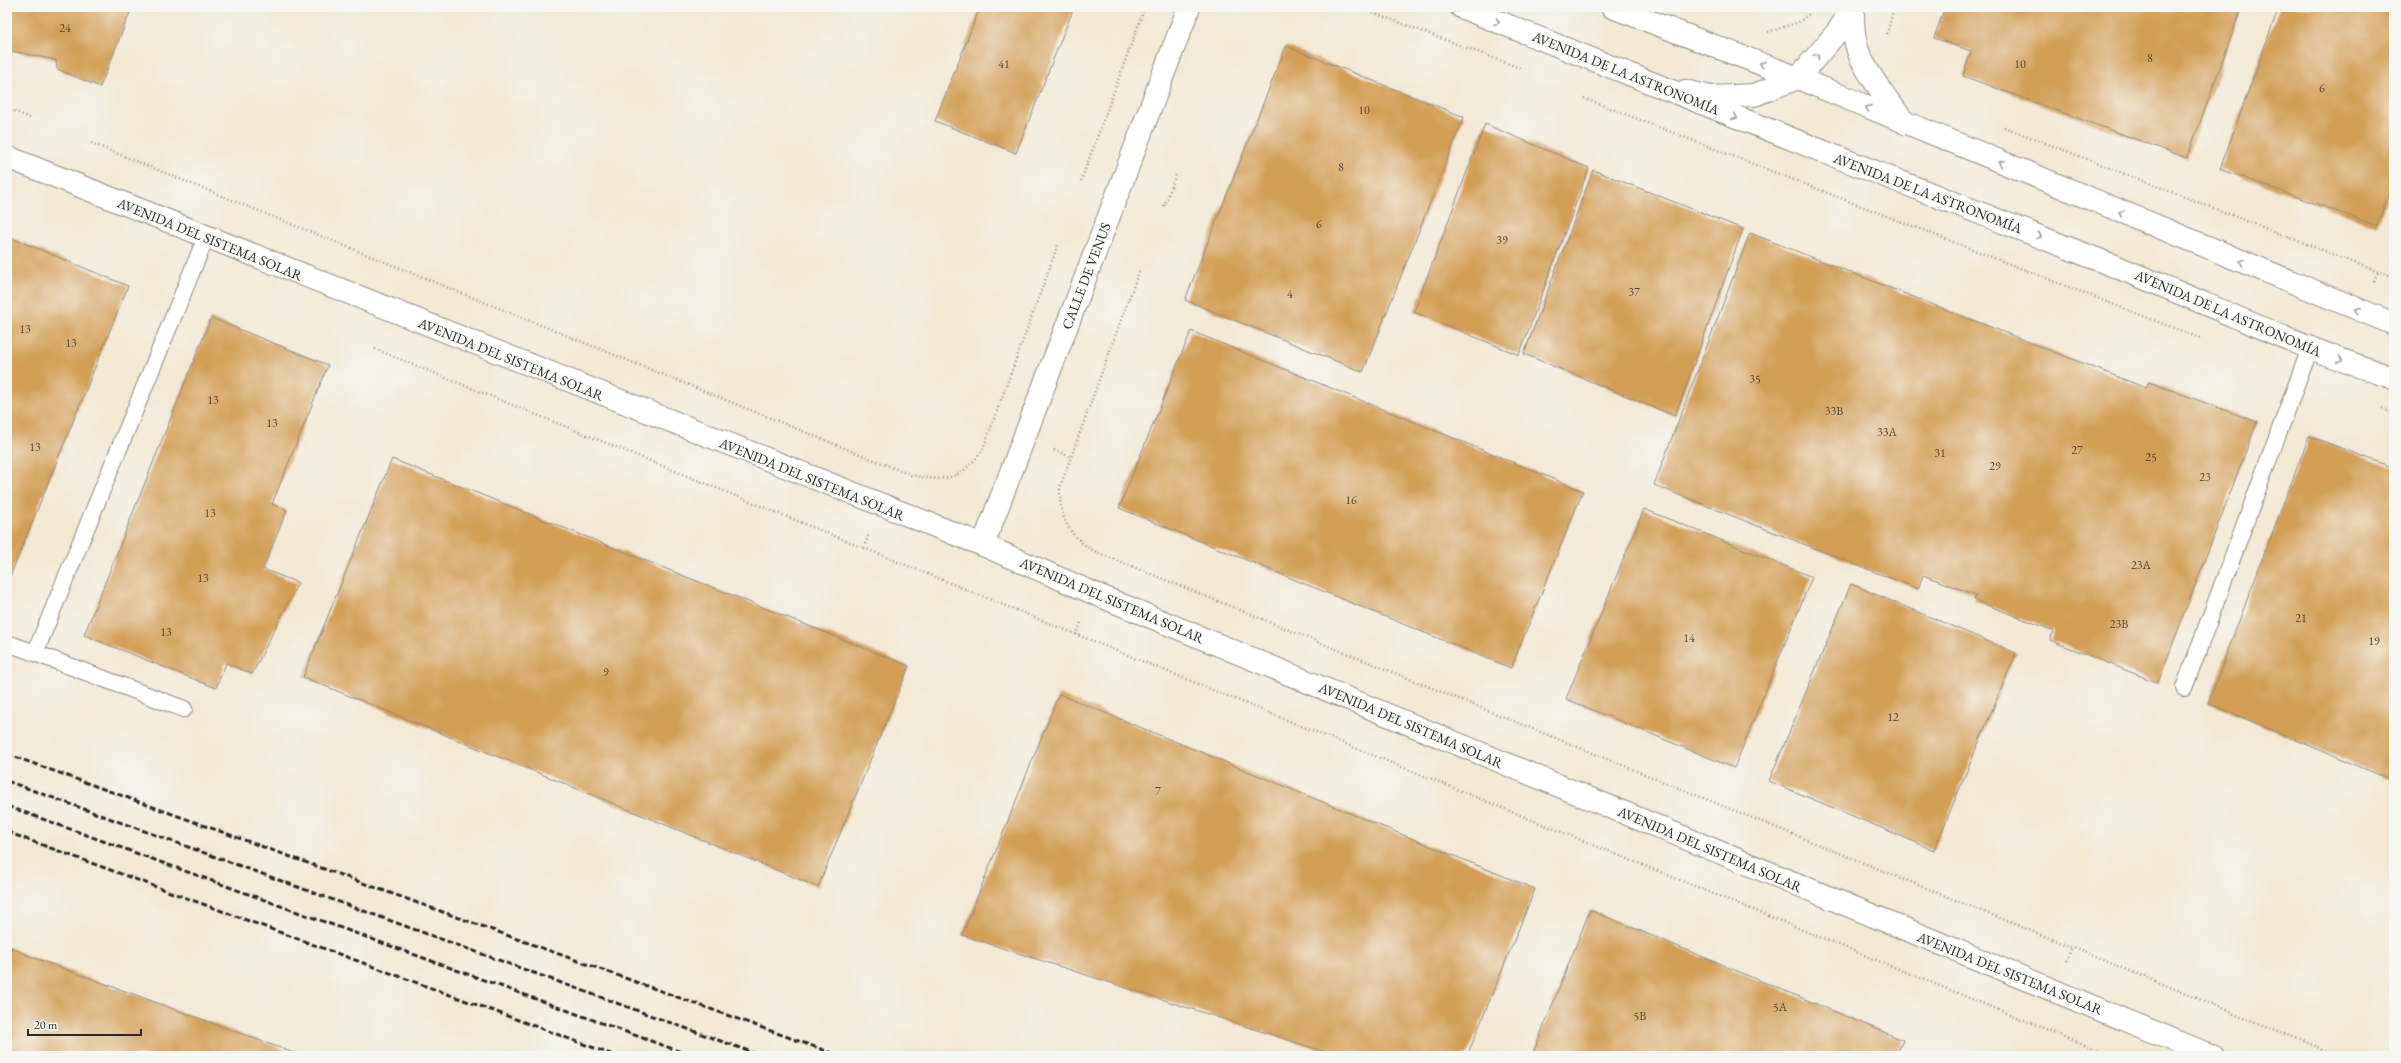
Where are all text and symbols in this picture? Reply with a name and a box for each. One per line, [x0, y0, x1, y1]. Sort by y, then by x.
one-way arrow [1494, 17, 1501, 25]
house number: 24 [59, 20, 71, 36]
street label: AVENIDA DE LA ASTRONOMÍA [1529, 27, 1723, 119]
house number: 8 [2147, 50, 2153, 66]
one-way arrow [1813, 53, 1820, 61]
house number: 41 [998, 56, 1010, 72]
house number: 10 [2014, 56, 2026, 72]
one-way arrow [1758, 61, 1765, 69]
house number: 6 [2319, 80, 2325, 96]
house number: 10 [1358, 102, 1370, 118]
one-way arrow [1865, 104, 1872, 112]
one-way arrow [1731, 112, 1739, 120]
street label: AVENIDA DE LA ASTRONOMÍA [1830, 148, 2025, 237]
house number: 8 [1338, 159, 1344, 175]
one-way arrow [1998, 160, 2006, 168]
street label: AVENIDA DEL SISTEMA SOLAR [114, 193, 306, 285]
one-way arrow [2118, 209, 2125, 217]
house number: 6 [1316, 216, 1322, 232]
street label: CALLE DE VENUS [1057, 220, 1115, 332]
one-way arrow [2034, 231, 2042, 239]
house number: 39 [1496, 232, 1508, 248]
one-way arrow [2238, 259, 2246, 267]
street label: AVENIDA DE LA ASTRONOMÍA [2131, 265, 2324, 361]
house number: 37 [1628, 284, 1640, 300]
house number: 4 [1287, 286, 1293, 302]
one-way arrow [2354, 307, 2362, 315]
street label: AVENIDA DEL SISTEMA SOLAR [415, 313, 607, 405]
house number: 13 [19, 321, 31, 337]
house number: 13 [65, 335, 77, 351]
one-way arrow [2337, 355, 2344, 363]
house number: 35 [1749, 371, 1761, 387]
house number: 13 [207, 392, 219, 408]
house number: 33B [1825, 403, 1843, 419]
house number: 13 [266, 415, 278, 431]
house number: 33A [1877, 424, 1898, 440]
street label: AVENIDA DEL SISTEMA SOLAR [716, 433, 908, 525]
house number: 13 [29, 439, 41, 455]
house number: 27 [2071, 442, 2083, 458]
house number: 31 [1934, 445, 1946, 461]
house number: 25 [2145, 449, 2157, 465]
house number: 29 [1989, 458, 2001, 474]
house number: 23 [2199, 469, 2211, 485]
house number: 16 [1345, 492, 1357, 508]
house number: 13 [204, 505, 216, 521]
street label: AVENIDA DEL SISTEMA SOLAR [1016, 553, 1208, 647]
house number: 23A [2131, 557, 2152, 573]
house number: 13 [197, 570, 209, 586]
house number: 21 [2295, 610, 2307, 626]
house number: 23B [2110, 616, 2128, 632]
house number: 13 [160, 624, 172, 640]
house number: 14 [1683, 630, 1695, 646]
house number: 19 [2368, 633, 2380, 649]
house number: 9 [603, 664, 609, 680]
street label: AVENIDA DEL SISTEMA SOLAR [1315, 678, 1507, 772]
house number: 12 [1887, 709, 1899, 725]
house number: 7 [1155, 783, 1161, 799]
street label: AVENIDA DEL SISTEMA SOLAR [1614, 802, 1806, 896]
street label: AVENIDA DEL SISTEMA SOLAR [1914, 927, 2106, 1019]
house number: 5A [1773, 999, 1788, 1015]
house number: 5B [1634, 1008, 1646, 1024]
scale bar [28, 1011, 141, 1037]
text: 20 m [34, 1017, 58, 1033]

